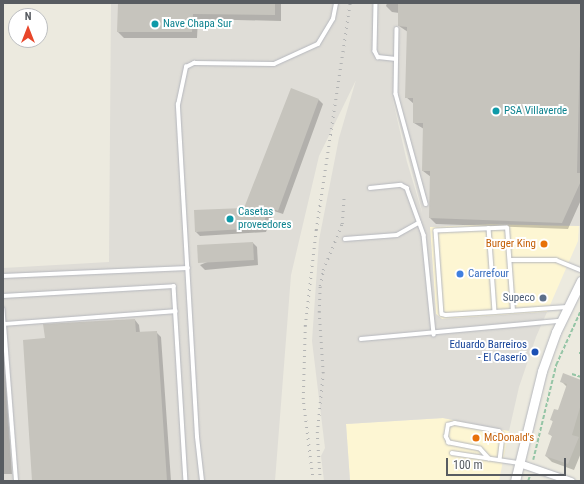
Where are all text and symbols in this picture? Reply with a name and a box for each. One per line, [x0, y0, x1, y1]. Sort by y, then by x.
north arrow [8, 8, 48, 48]
text: N [25, 10, 31, 23]
place label: Nave Chapa Sur [163, 17, 232, 31]
marker: Nave Chapa Sur [150, 19, 160, 29]
place label: PSA Villaverde [504, 104, 567, 118]
marker: PSA Villaverde [491, 106, 501, 116]
place label: Casetas proveedores [238, 206, 291, 232]
marker: Casetas proveedores [225, 214, 235, 224]
place label: Burger King [486, 237, 536, 251]
marker: Burger King [539, 239, 549, 249]
place label: Carrefour [468, 267, 509, 281]
marker: Carrefour [455, 269, 465, 279]
place label: Supeco [503, 291, 535, 305]
marker: Supeco [538, 293, 548, 303]
place label: Eduardo Barreiros - El Caserío [450, 339, 527, 365]
marker: Eduardo Barreiros - El Caserío [530, 347, 540, 357]
place label: McDonald's [484, 431, 534, 445]
marker: McDonald's [471, 433, 481, 443]
scale bar [448, 450, 568, 476]
text: 100 m [453, 458, 483, 472]

